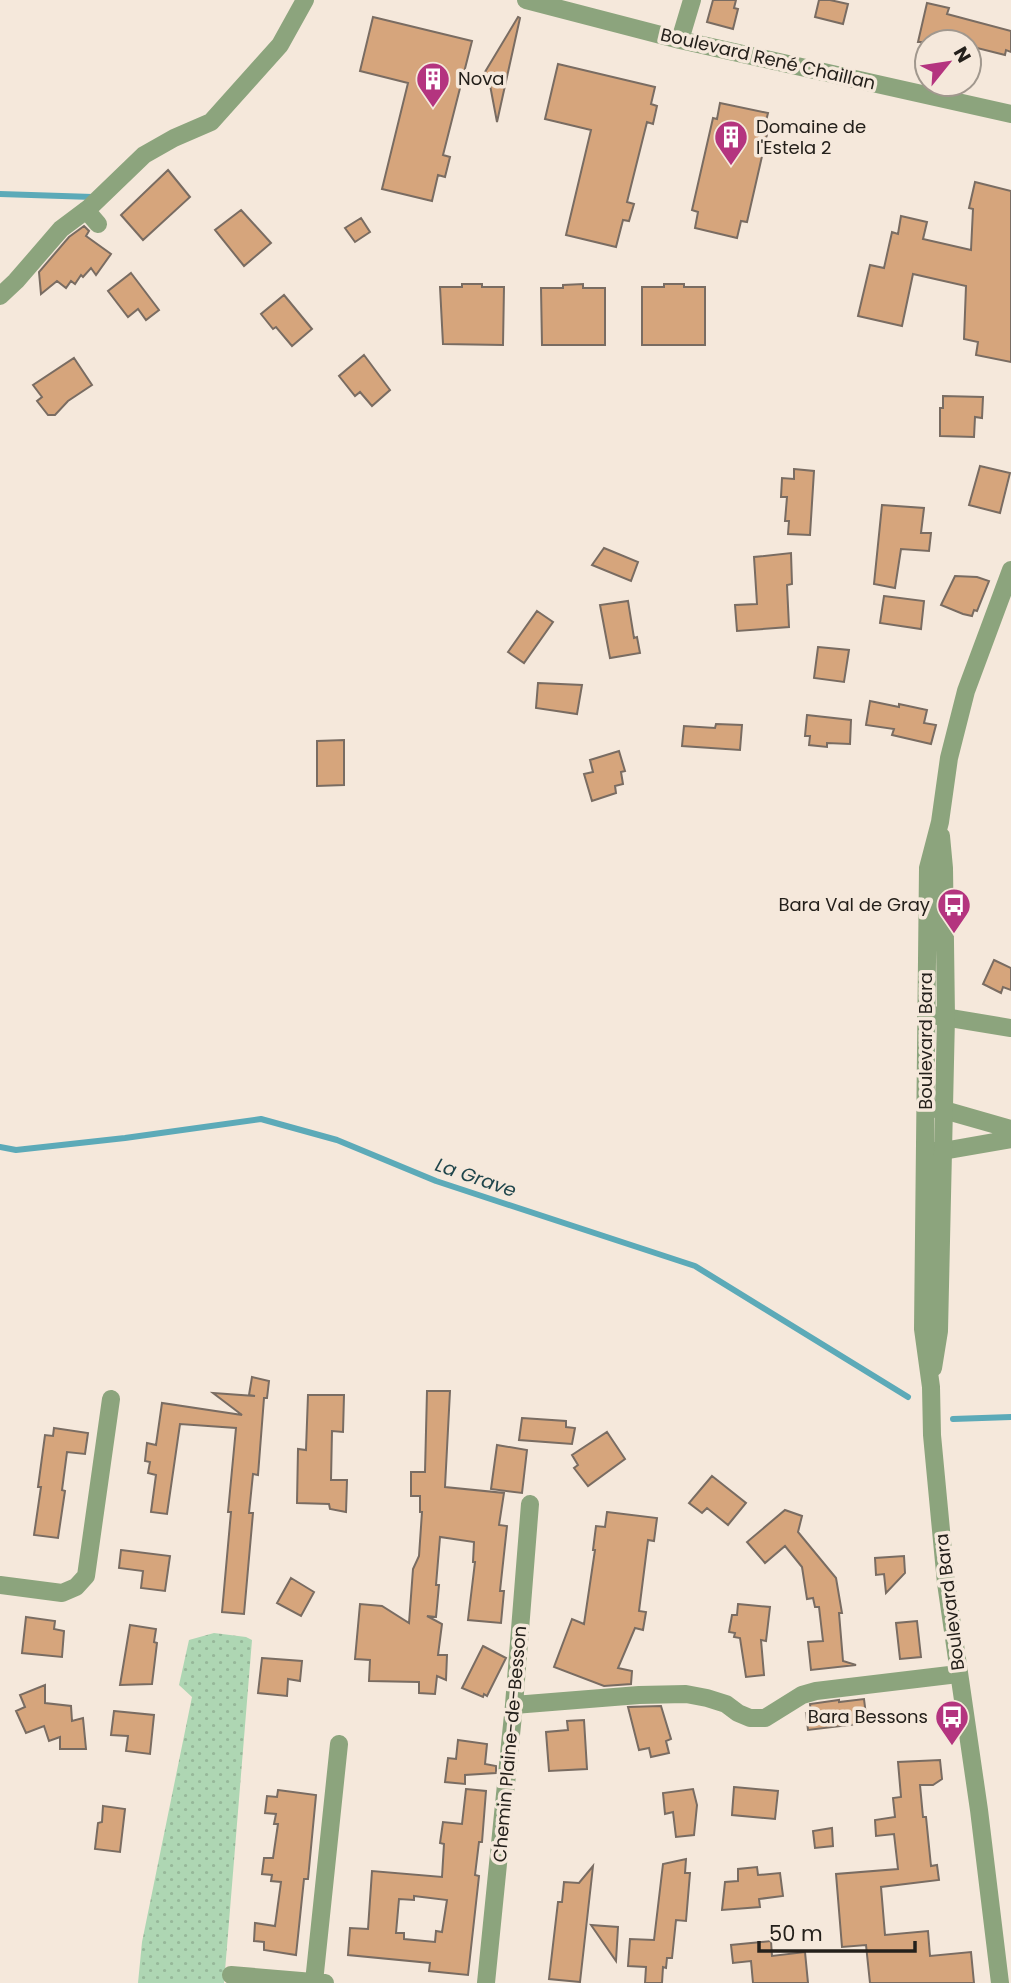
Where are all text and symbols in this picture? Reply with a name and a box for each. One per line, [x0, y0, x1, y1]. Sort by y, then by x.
street label: Boulevard René Chaillan [658, 22, 878, 95]
north arrow [913, 28, 983, 98]
text: N [947, 42, 978, 68]
building icon: Nova [414, 60, 452, 109]
place label: Nova [458, 66, 504, 91]
place label: Domaine de l'Estela 2 [756, 114, 866, 160]
building icon: Domaine de l'Estela 2 [712, 118, 750, 167]
bus stop icon: Bara Val de Gray [935, 886, 973, 935]
place label: Bara Val de Gray [778, 892, 930, 917]
street label: Boulevard Bara [913, 972, 938, 1110]
water label: La Grave [432, 1151, 520, 1204]
street label: Boulevard Bara [929, 1532, 970, 1672]
street label: Chemin Plaine-de-Besson [487, 1625, 532, 1863]
bus stop icon: Bara Bessons [933, 1698, 971, 1747]
place label: Bara Bessons [808, 1704, 928, 1729]
scale bar [759, 1910, 915, 1954]
text: 50 m [769, 1919, 823, 1948]

